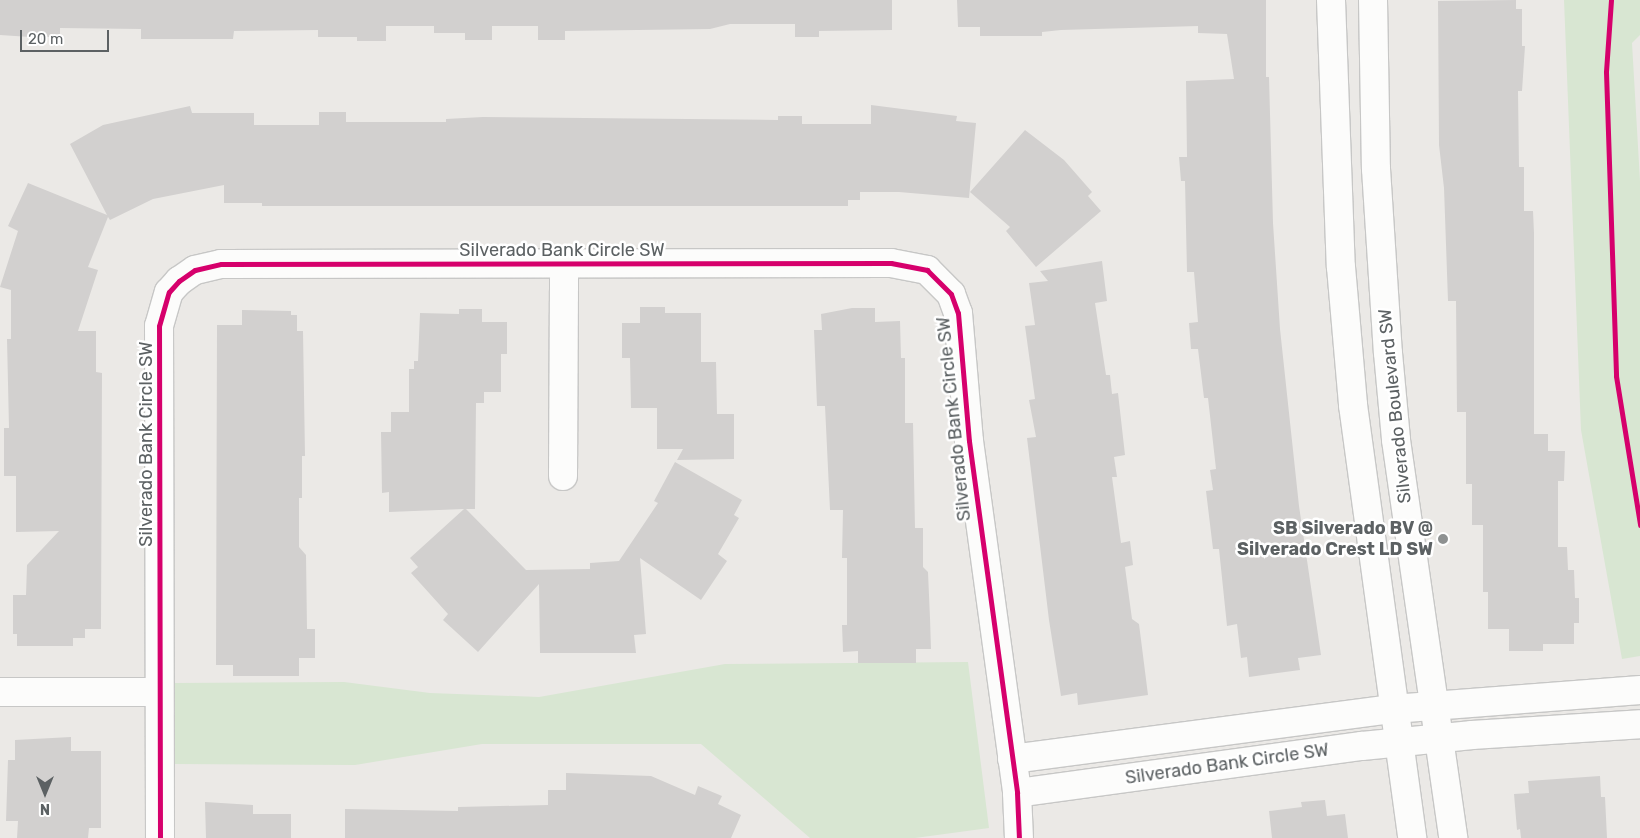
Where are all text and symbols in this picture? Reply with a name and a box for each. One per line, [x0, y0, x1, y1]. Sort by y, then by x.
scale bar [22, 20, 111, 52]
text: 20 m [28, 30, 63, 48]
street label: Silverado Bank Circle SW [459, 239, 665, 261]
street label: Silverado Boulevard SW [1374, 308, 1416, 504]
street label: Silverado Bank Circle SW [933, 316, 975, 522]
street label: Silverado Bank Circle SW [135, 341, 157, 547]
place label: SB Silverado BV @ Silverado Crest LD SW [1237, 518, 1433, 560]
marker: SB Silverado BV @ Silverado Crest LD SW [1437, 533, 1449, 545]
street label: Silverado Bank Circle SW [1124, 739, 1330, 789]
north arrow [20, 768, 70, 818]
text: N [40, 800, 50, 817]

